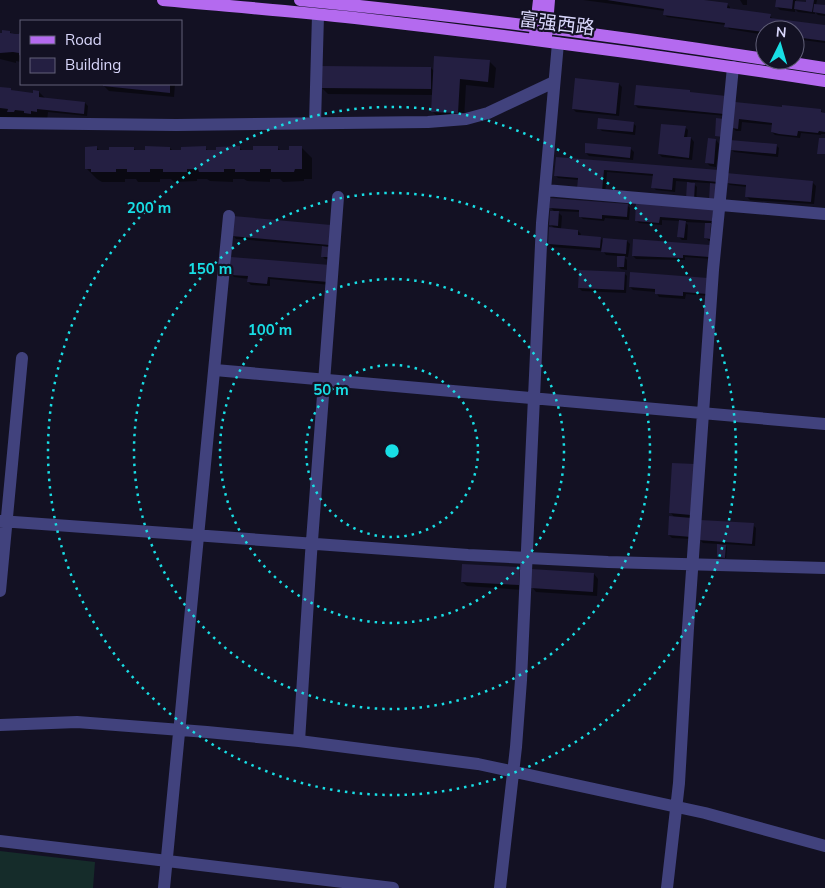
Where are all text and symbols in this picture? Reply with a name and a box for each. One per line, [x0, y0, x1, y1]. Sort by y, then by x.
street label: 富强西路 [518, 6, 596, 40]
legend [20, 20, 182, 85]
north arrow [755, 20, 805, 70]
text: N [775, 23, 787, 41]
text: Road [65, 30, 102, 49]
text: Building [65, 55, 121, 74]
text: 200 m [127, 198, 171, 217]
text: 150 m [188, 259, 232, 278]
text: 100 m [248, 320, 292, 339]
text: 50 m [313, 380, 349, 399]
centre of rings [383, 442, 401, 460]

